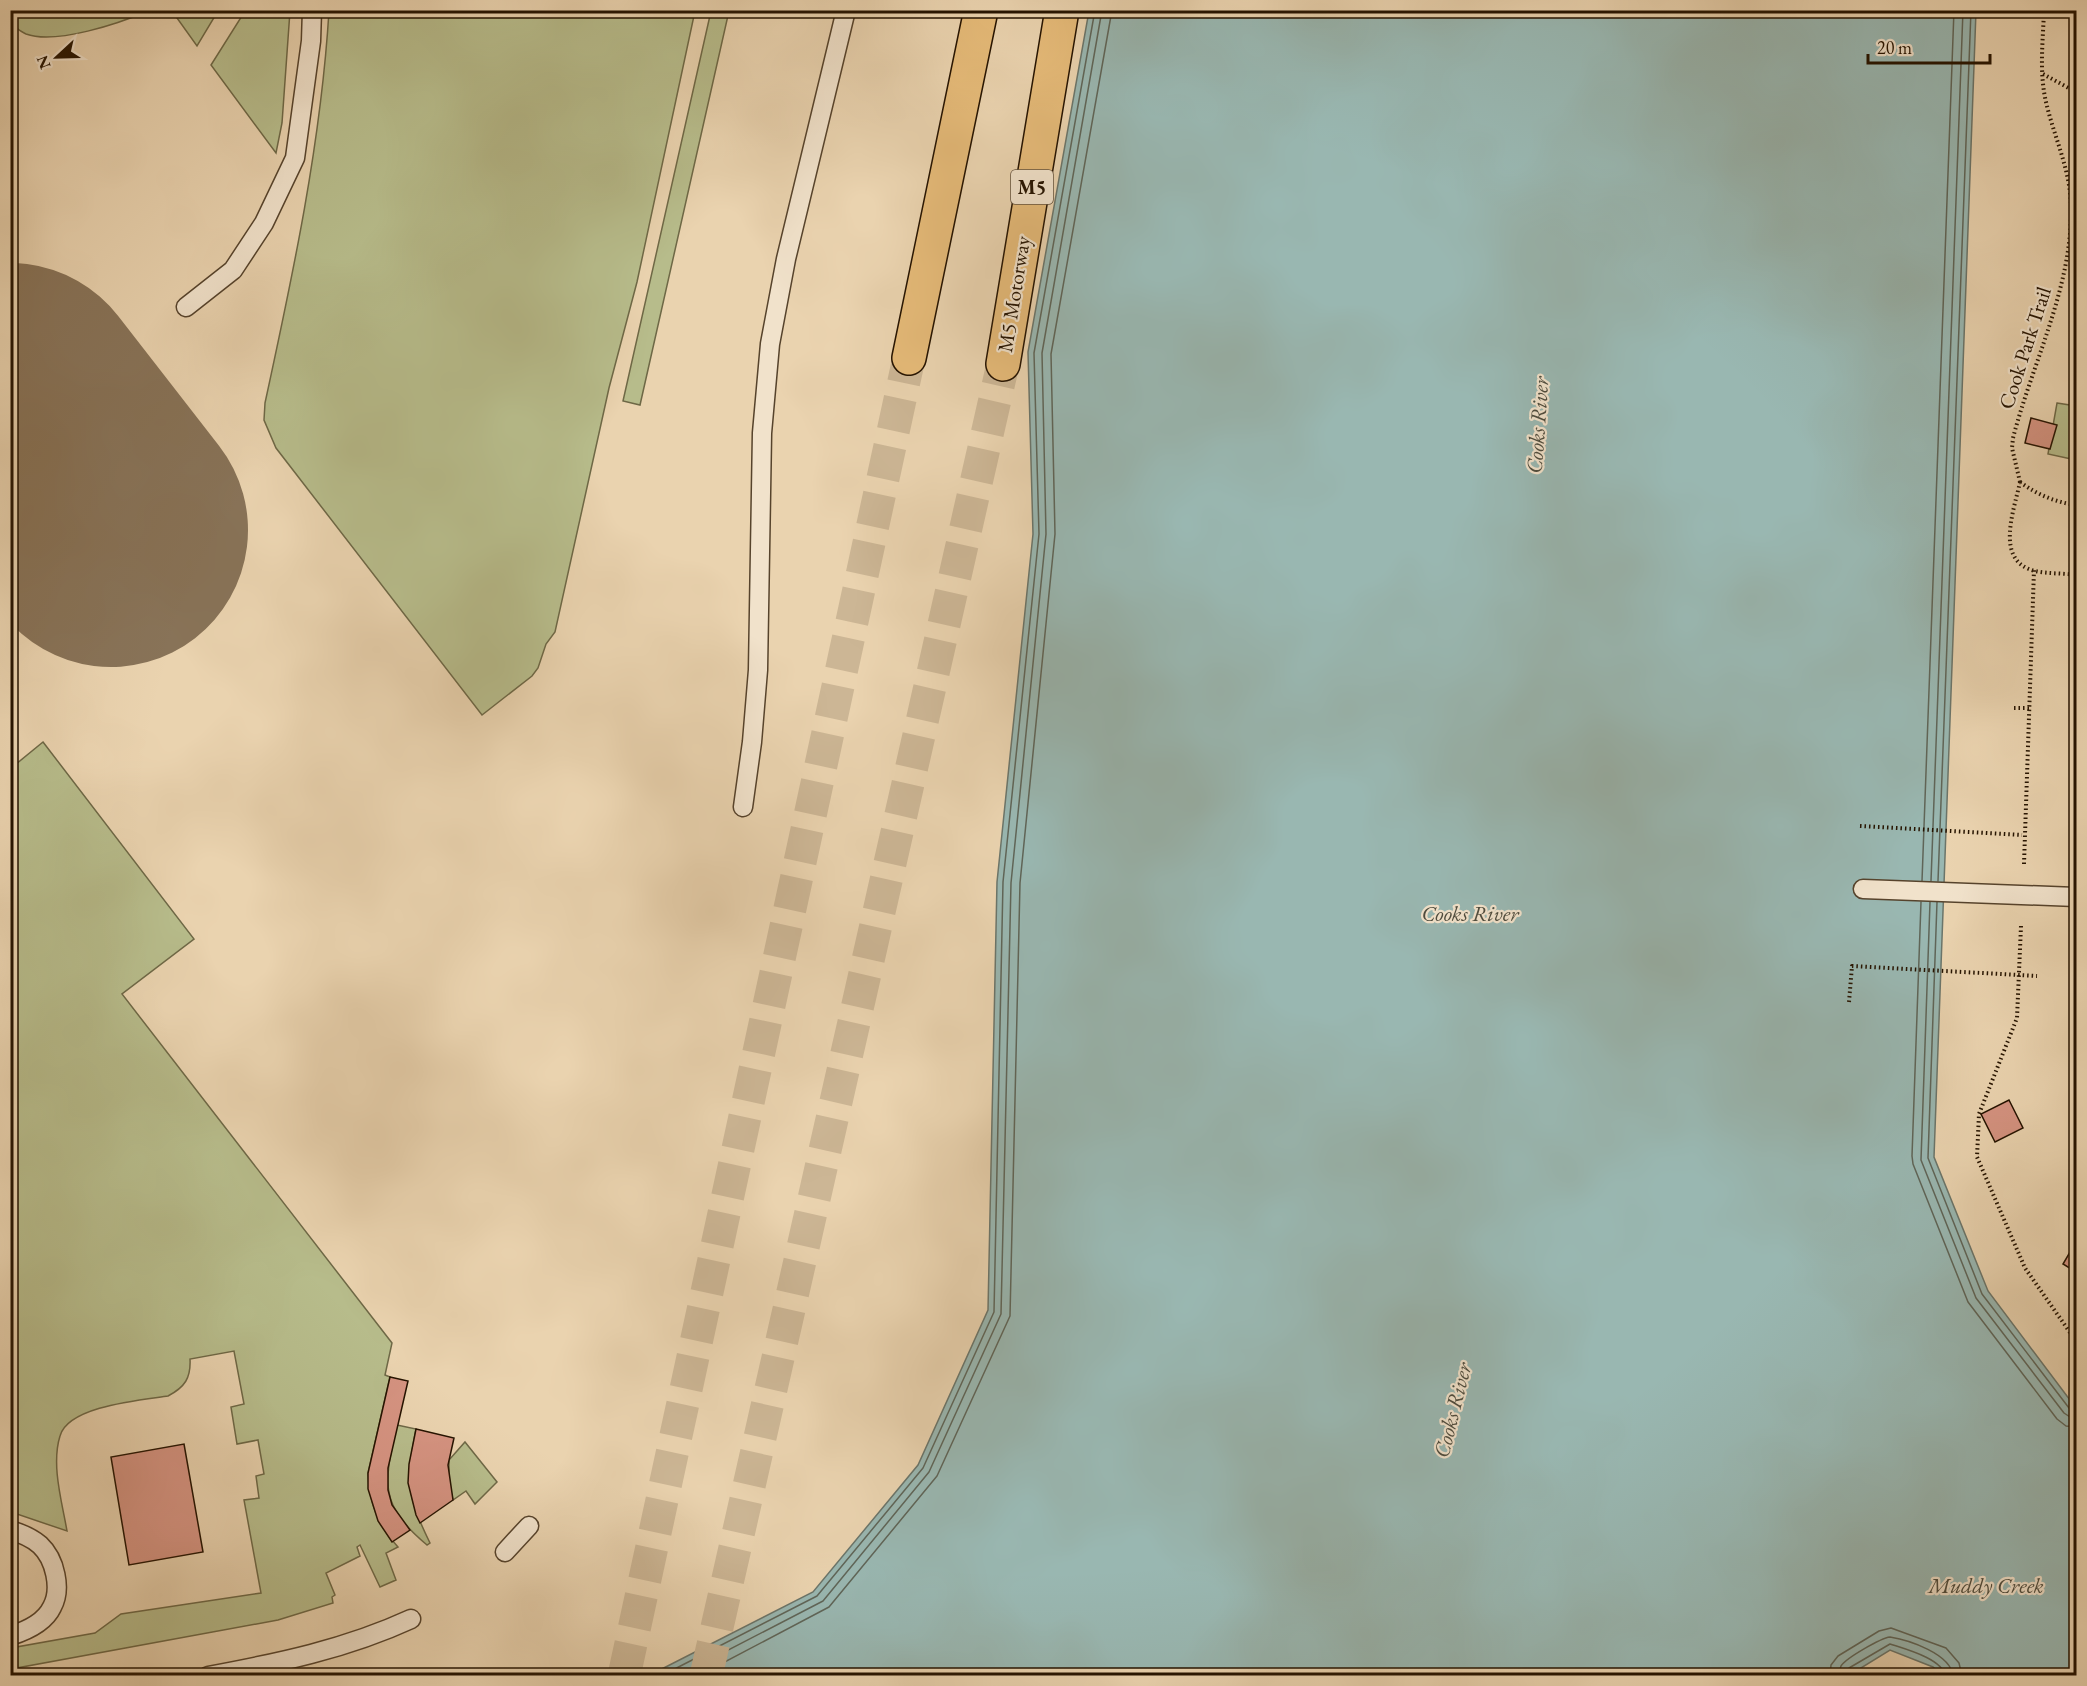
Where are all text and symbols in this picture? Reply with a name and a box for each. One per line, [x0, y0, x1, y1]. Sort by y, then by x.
north arrow [27, 27, 87, 87]
scale bar [1868, 27, 1990, 65]
text: 20 m [1877, 36, 1912, 59]
text: N [31, 52, 56, 72]
road number: M5 [1011, 170, 1053, 204]
street label: M5 Motorway [991, 233, 1036, 354]
street label: Cook Park Trail [1992, 283, 2057, 412]
water label: Cooks River [1520, 374, 1555, 474]
water label: Cooks River [1421, 899, 1520, 928]
water label: Cooks River [1427, 1358, 1479, 1461]
water label: Muddy Creek [1926, 1571, 2044, 1600]

